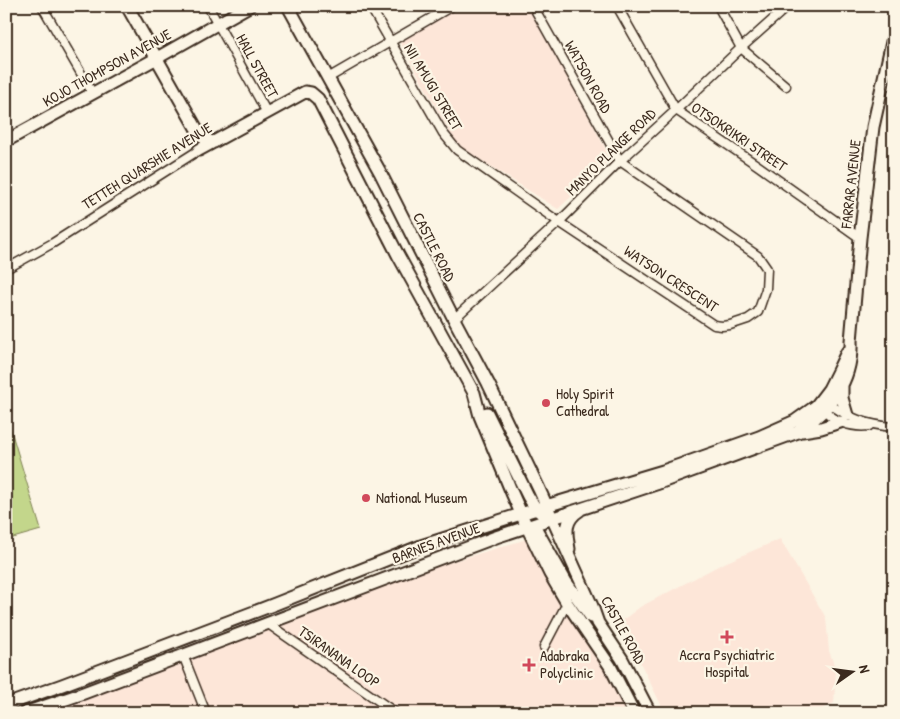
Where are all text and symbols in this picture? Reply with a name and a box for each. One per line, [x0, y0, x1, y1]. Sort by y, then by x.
street label: KOJO THOMPSON AVENUE [39, 23, 175, 112]
street label: HALL STREET [231, 30, 284, 102]
street label: WATSON ROAD [560, 37, 617, 118]
street label: NII AMUGI STREET [399, 39, 468, 135]
street label: OTSOKRIKRI STREET [687, 97, 792, 177]
street label: MANYO PLANGE ROAD [561, 103, 661, 200]
street label: TETTEH QUARSHIE AVENUE [78, 117, 216, 214]
street label: FARRAR AVENUE [835, 138, 866, 230]
street label: CASTLE ROAD [408, 209, 461, 286]
street label: WATSON CRESCENT [620, 240, 723, 318]
place label: Holy Spirit Cathedral [556, 383, 615, 421]
marker: Holy Spirit Cathedral [540, 397, 552, 409]
place label: National Museum [376, 487, 467, 508]
marker: National Museum [360, 492, 372, 504]
street label: BARNES AVENUE [389, 517, 483, 568]
street label: CASTLE ROAD [596, 592, 651, 668]
street label: TSIRANANA LOOP [294, 621, 384, 692]
marker: Accra Psychiatric Hospital [720, 630, 734, 644]
place label: Accra Psychiatric Hospital [680, 644, 775, 682]
place label: Adabraka Polyclinic [540, 645, 593, 683]
north arrow [828, 646, 878, 696]
marker: Adabraka Polyclinic [522, 658, 536, 672]
text: N [855, 663, 875, 675]

